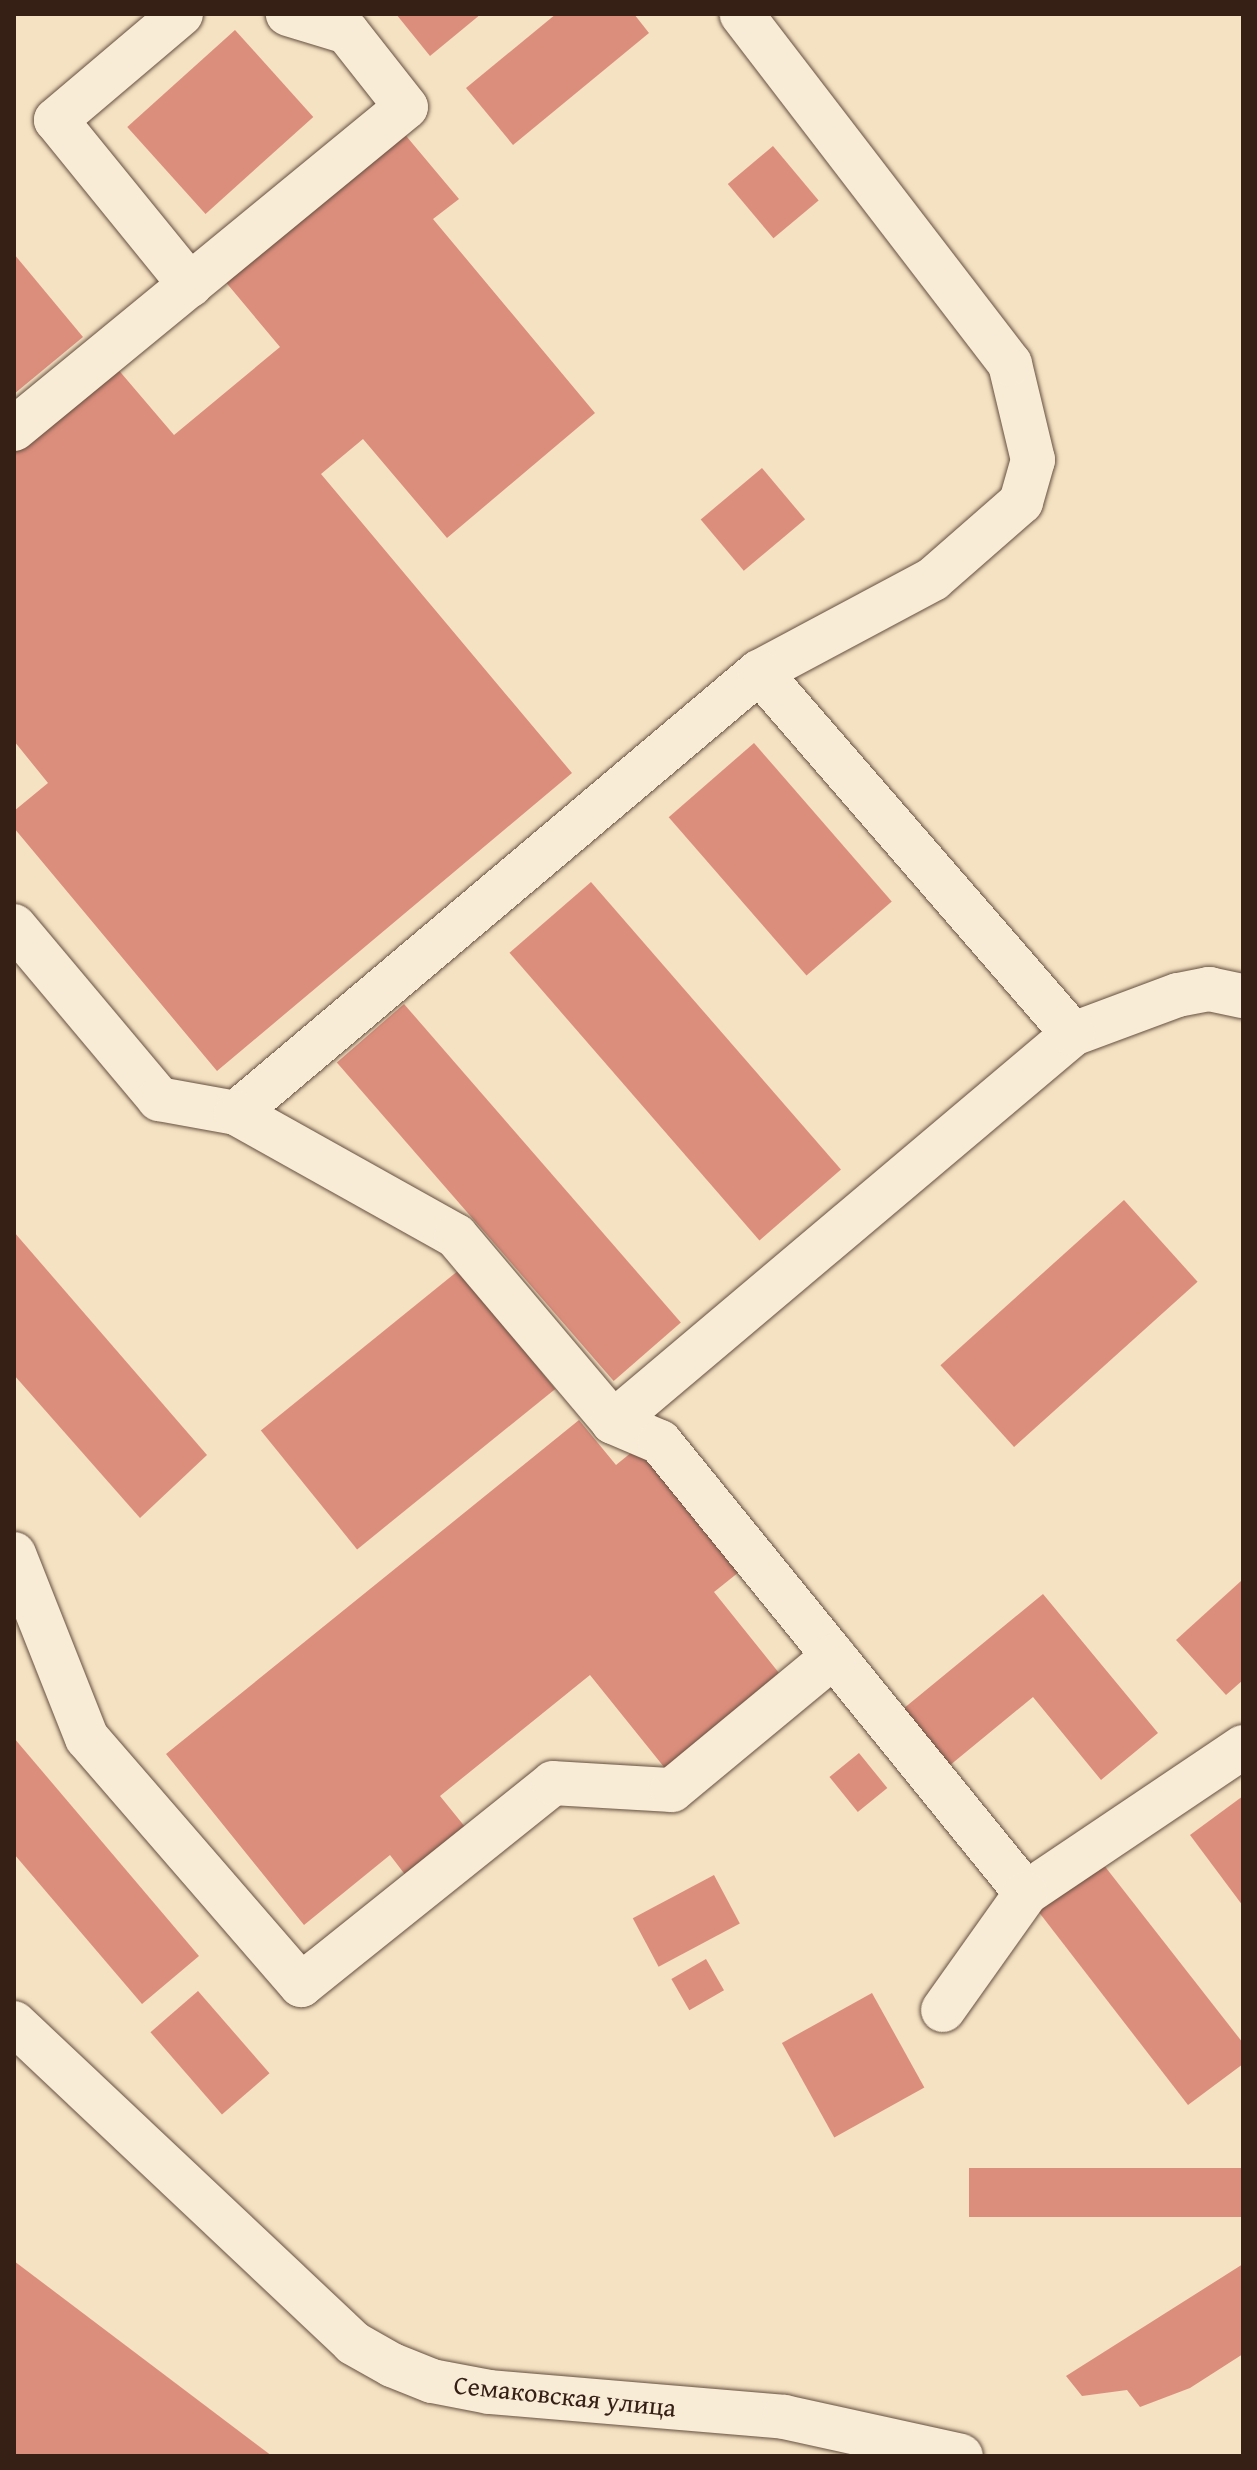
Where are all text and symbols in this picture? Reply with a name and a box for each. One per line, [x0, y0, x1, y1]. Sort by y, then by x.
street label: Семаковская улица [452, 2369, 678, 2423]

